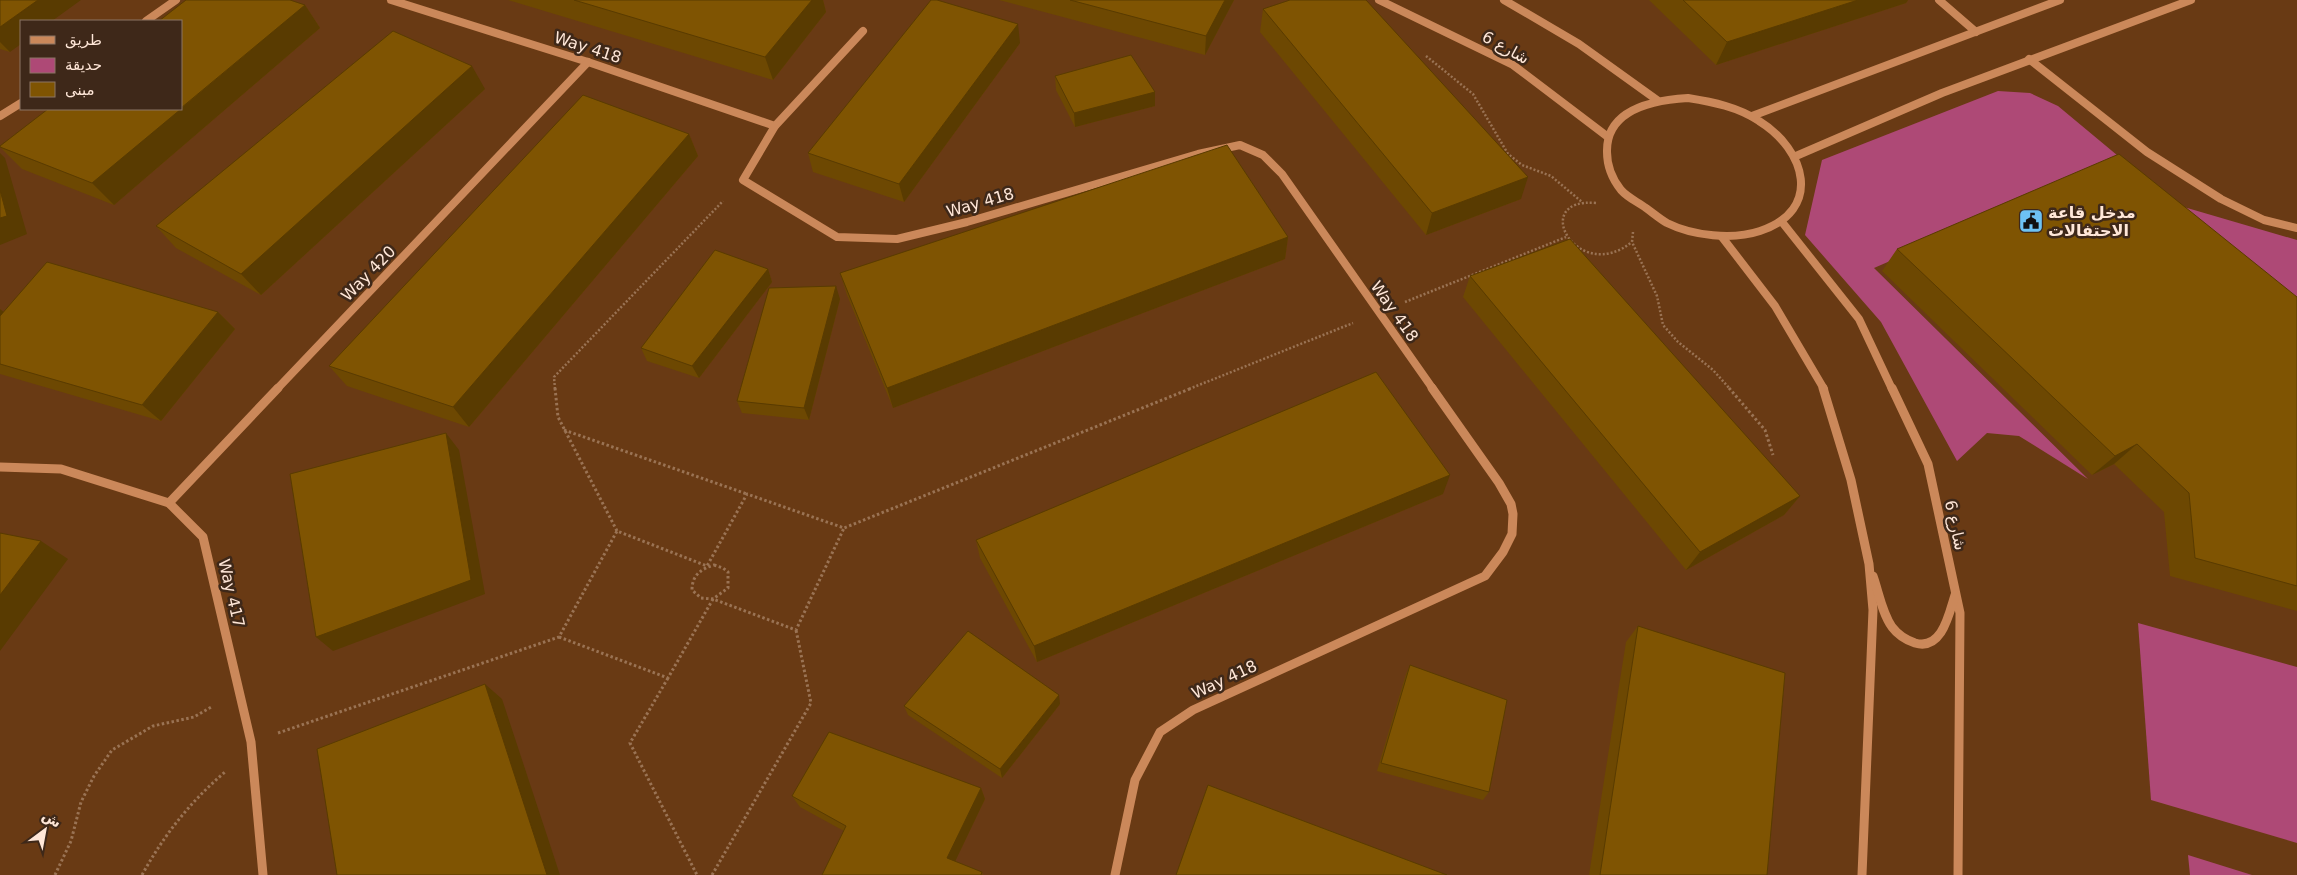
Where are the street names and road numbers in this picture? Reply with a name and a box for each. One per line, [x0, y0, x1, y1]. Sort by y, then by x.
street label: شارع 6 [1478, 27, 1533, 69]
street label: Way 418 [552, 28, 624, 67]
street label: Way 418 [944, 184, 1016, 221]
street label: Way 420 [337, 242, 399, 305]
street label: Way 418 [1367, 277, 1422, 345]
street label: شارع 6 [1940, 498, 1970, 552]
street label: Way 417 [214, 557, 249, 629]
street label: Way 418 [1189, 656, 1260, 703]

